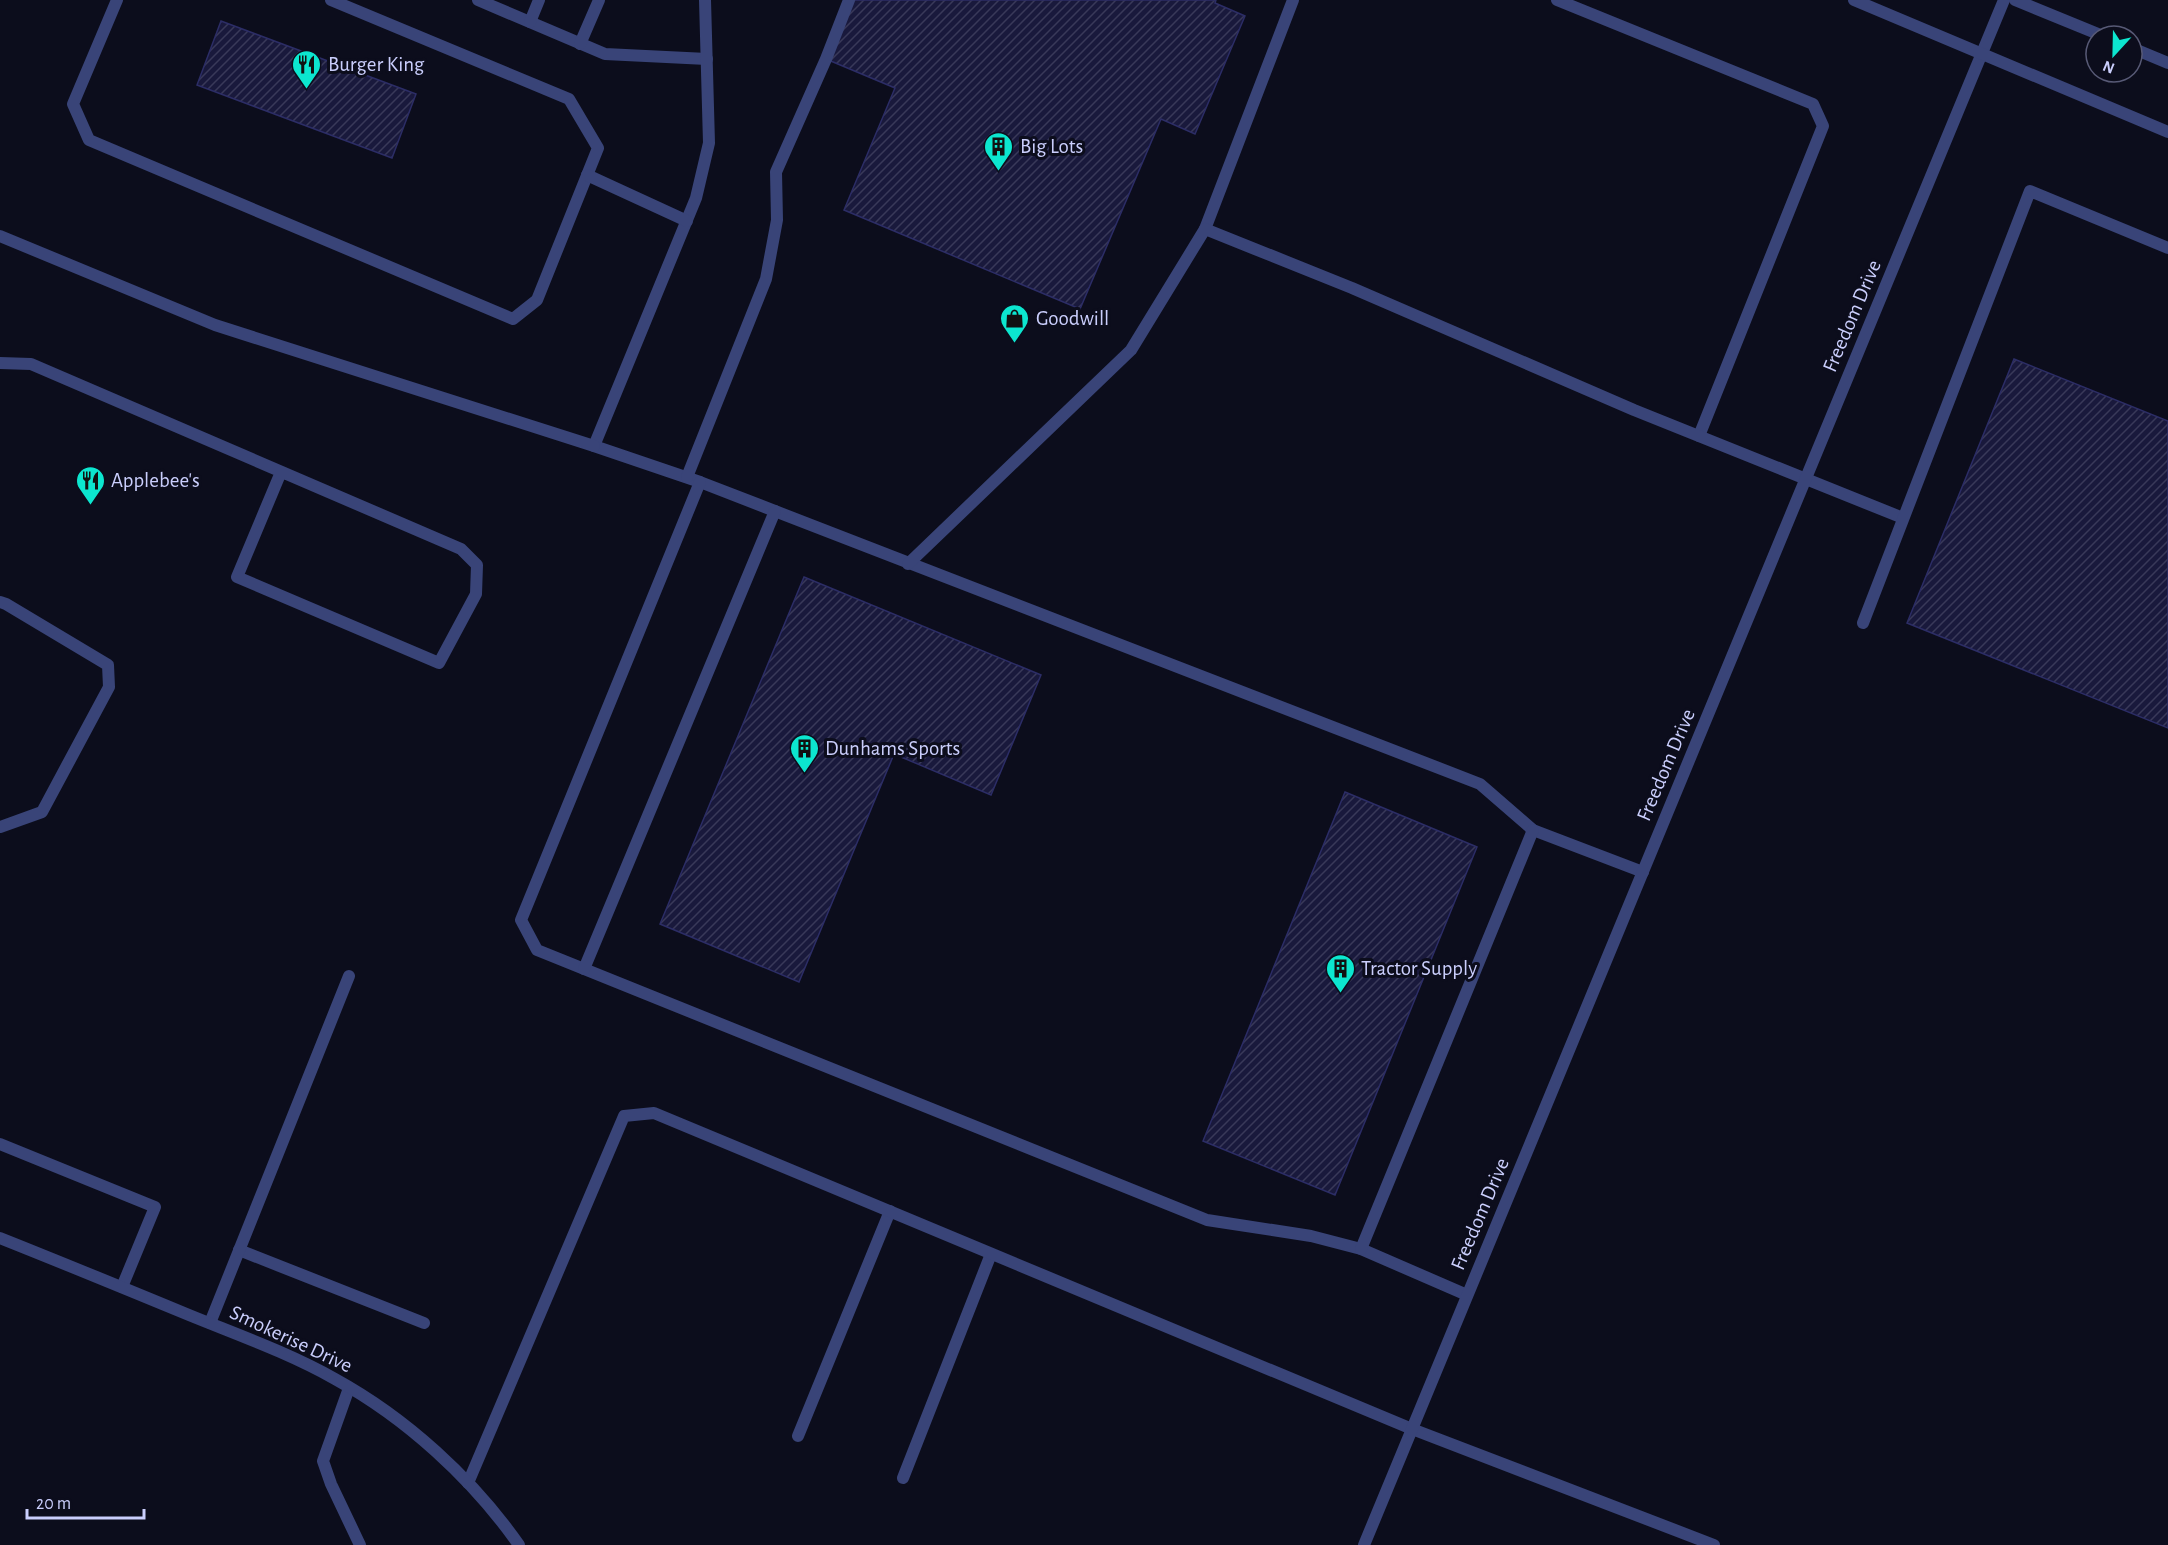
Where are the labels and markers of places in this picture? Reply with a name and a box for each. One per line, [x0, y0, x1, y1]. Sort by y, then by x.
restaurant icon: Burger King [291, 48, 323, 90]
place label: Burger King [328, 54, 425, 75]
building icon: Big Lots [983, 130, 1015, 172]
place label: Big Lots [1020, 136, 1083, 157]
shop icon: Goodwill [999, 302, 1031, 344]
place label: Goodwill [1036, 308, 1109, 329]
restaurant icon: Applebee's [74, 464, 106, 506]
place label: Applebee's [111, 470, 200, 491]
building icon: Dunhams Sports [788, 732, 820, 774]
place label: Dunhams Sports [825, 738, 960, 759]
building icon: Tractor Supply [1324, 952, 1356, 994]
place label: Tractor Supply [1361, 958, 1477, 979]

